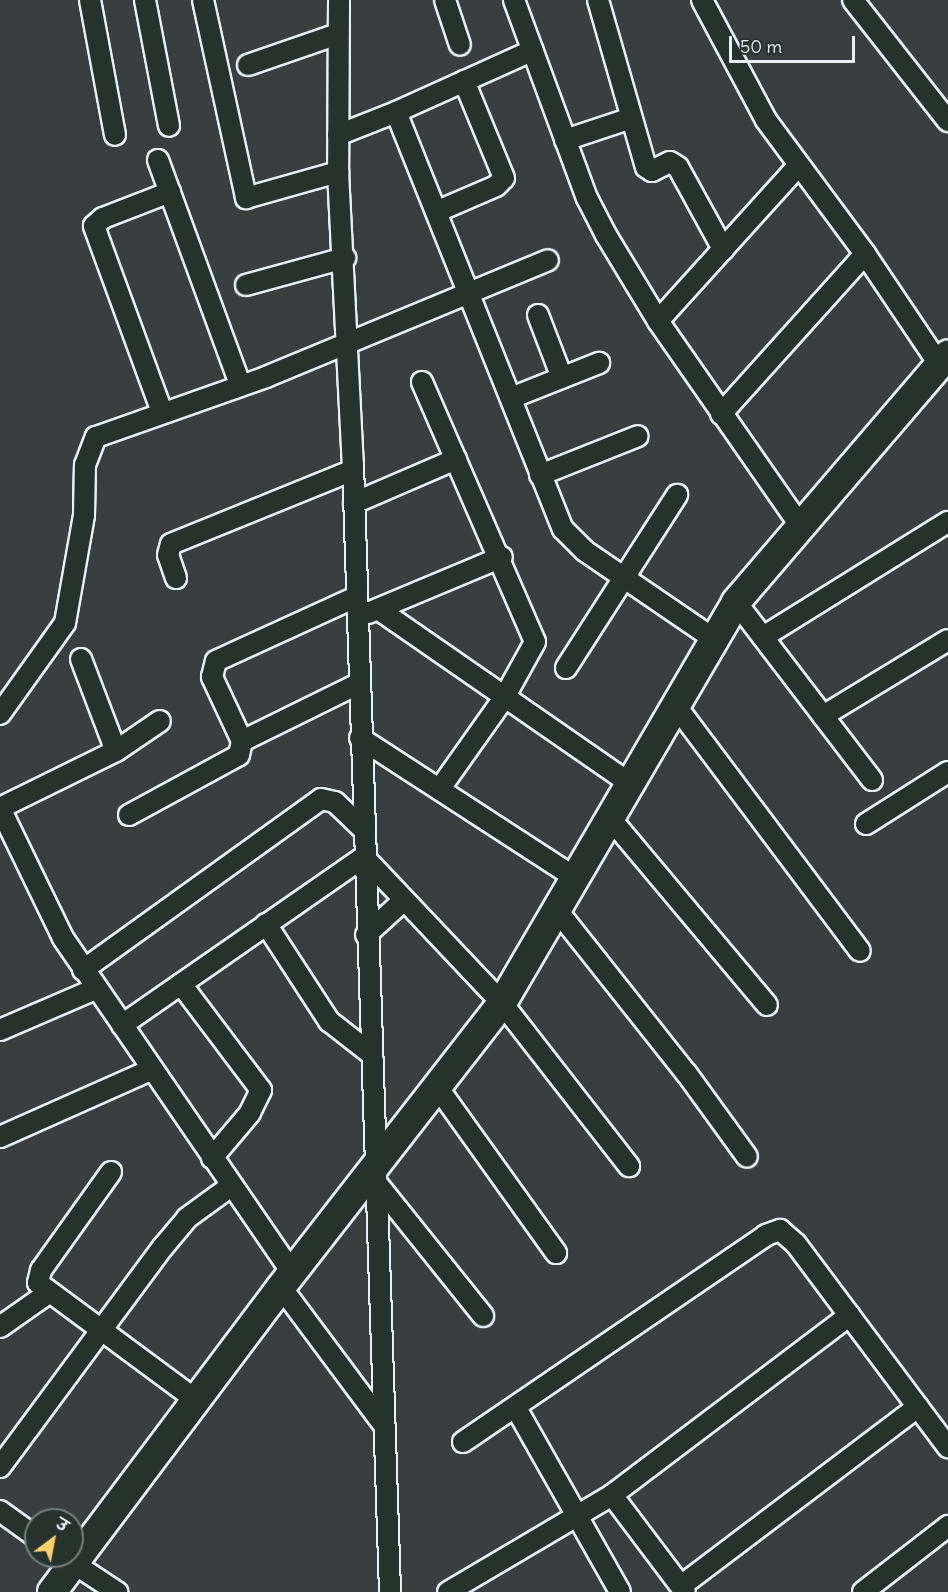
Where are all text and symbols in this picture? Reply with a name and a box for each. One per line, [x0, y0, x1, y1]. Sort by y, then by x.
scale bar [732, 24, 858, 62]
text: 50 m [740, 35, 782, 58]
north arrow [24, 1508, 84, 1568]
text: उ [53, 1513, 72, 1536]

